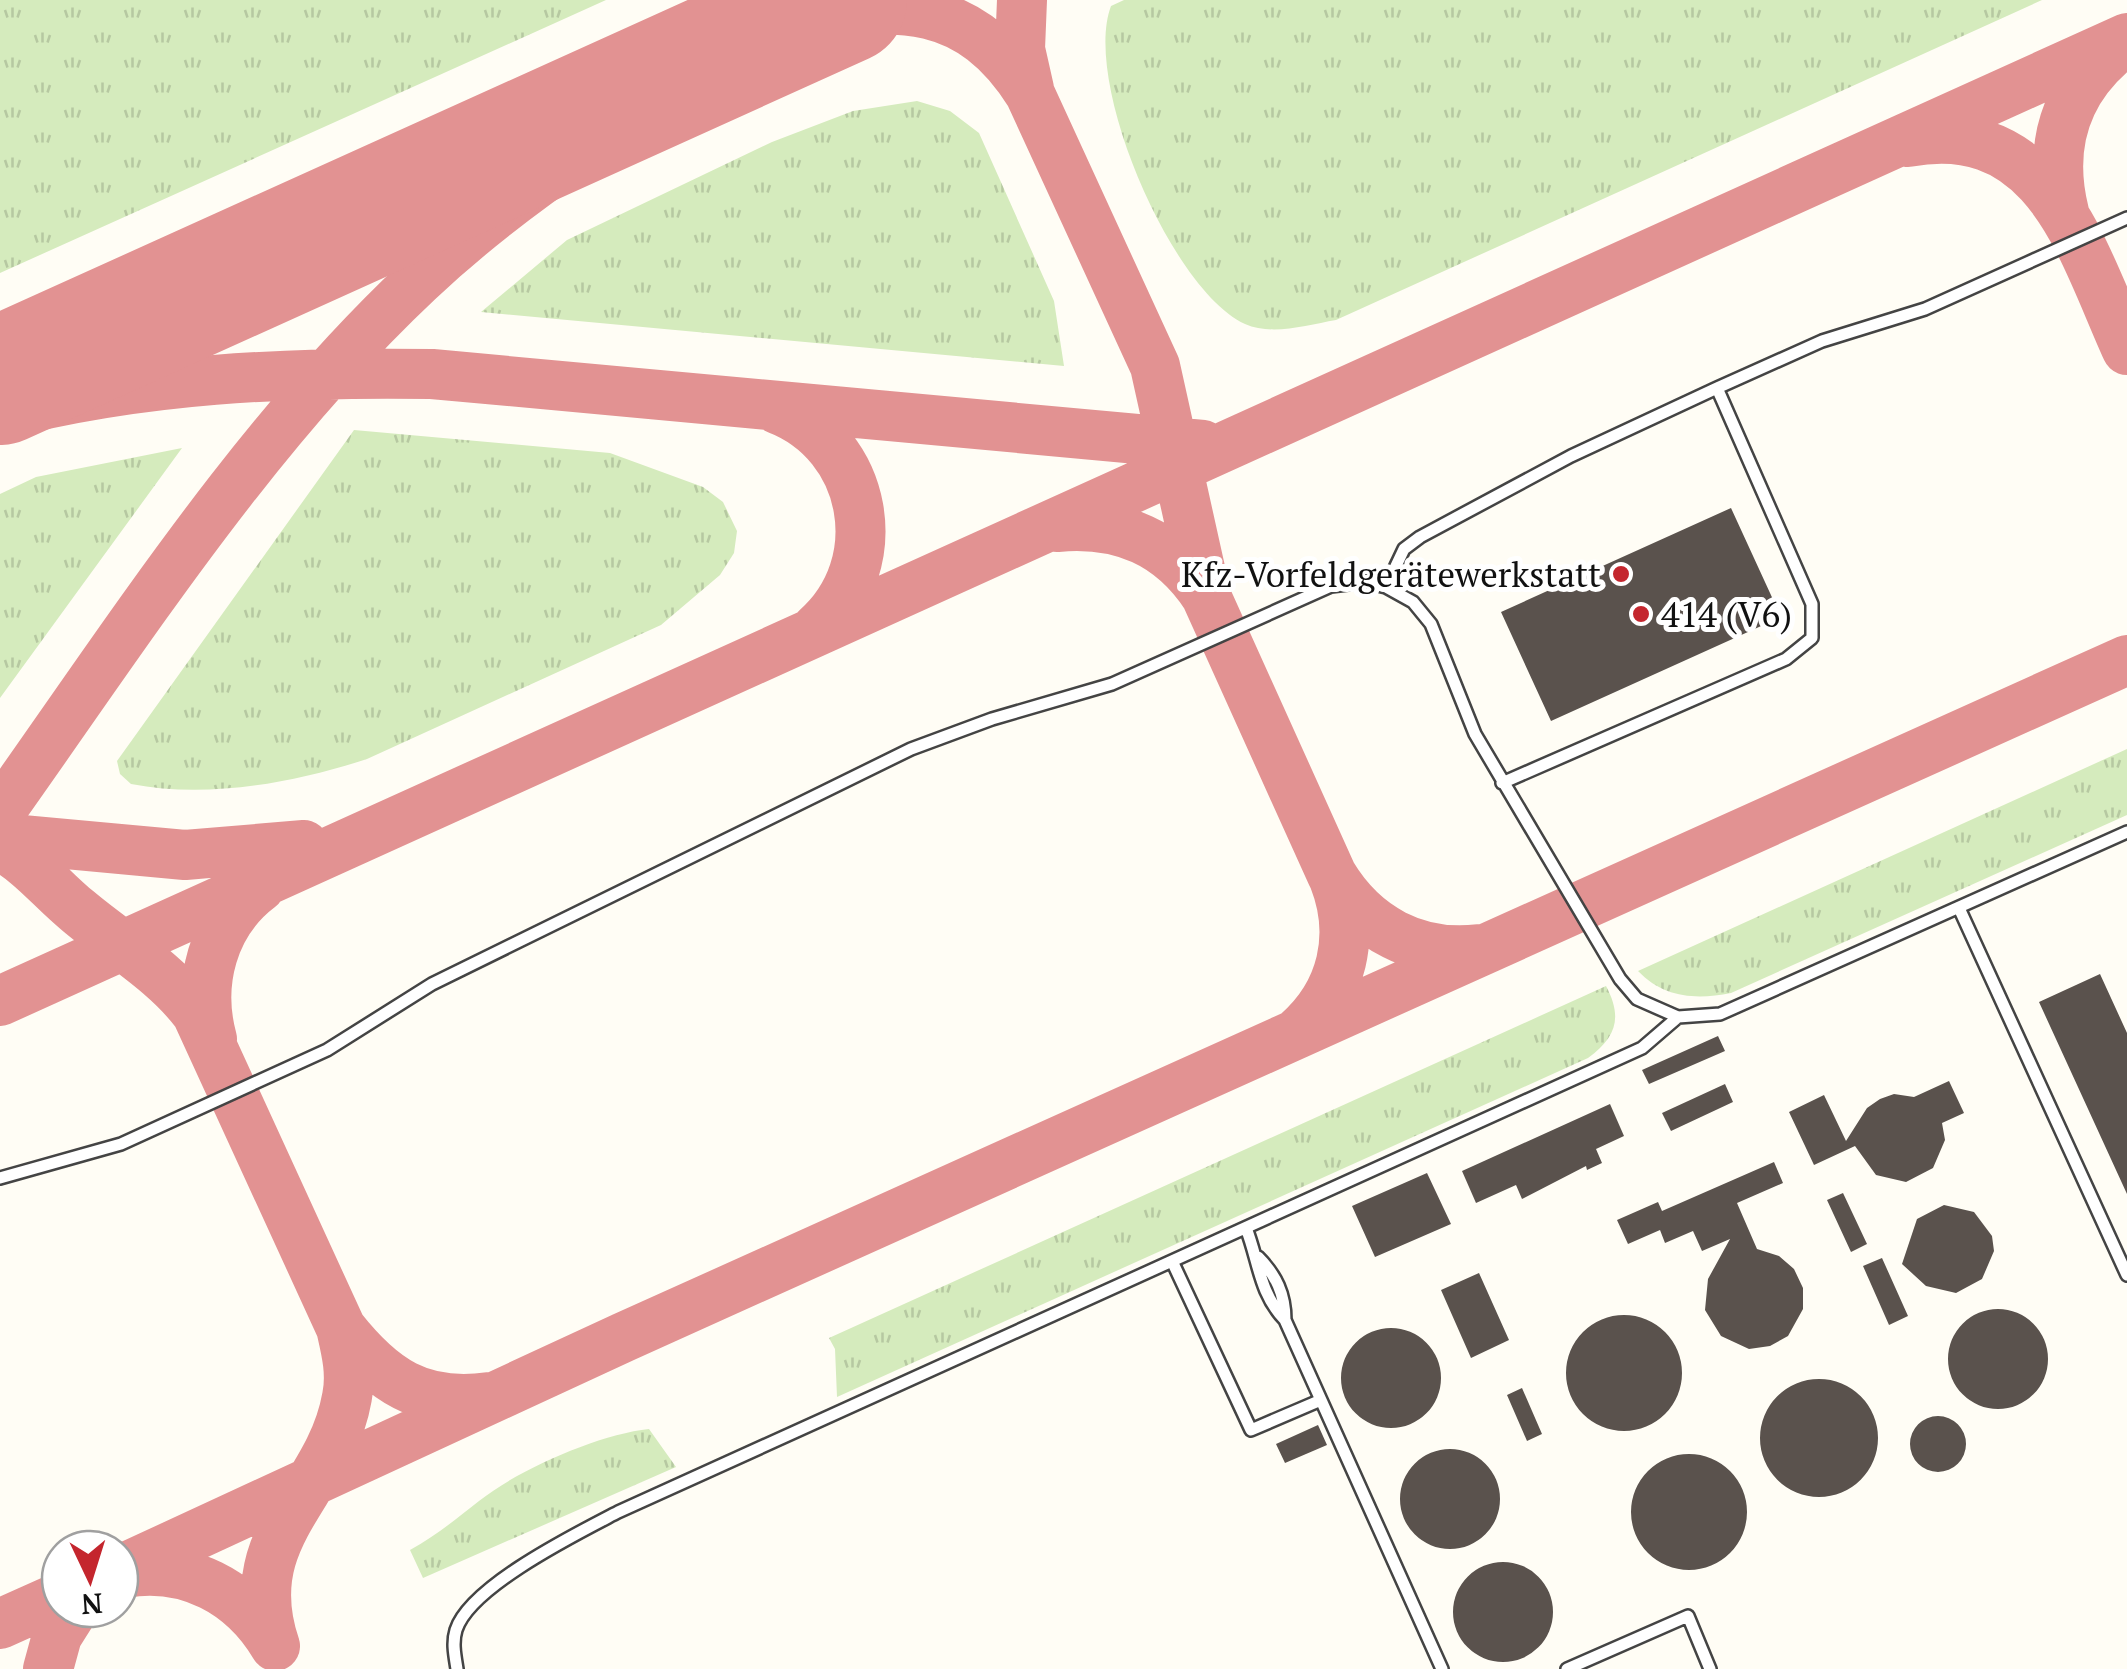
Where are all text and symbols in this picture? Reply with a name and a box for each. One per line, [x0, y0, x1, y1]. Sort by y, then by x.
place label: Kfz-Vorfeldgerätewerkstatt [1181, 551, 1601, 597]
marker: Kfz-Vorfeldgerätewerkstatt [1610, 563, 1632, 585]
place label: 414 (V6) [1661, 591, 1792, 637]
marker: 414 (V6) [1630, 603, 1652, 625]
north arrow [40, 1529, 140, 1629]
text: N [80, 1585, 104, 1624]

